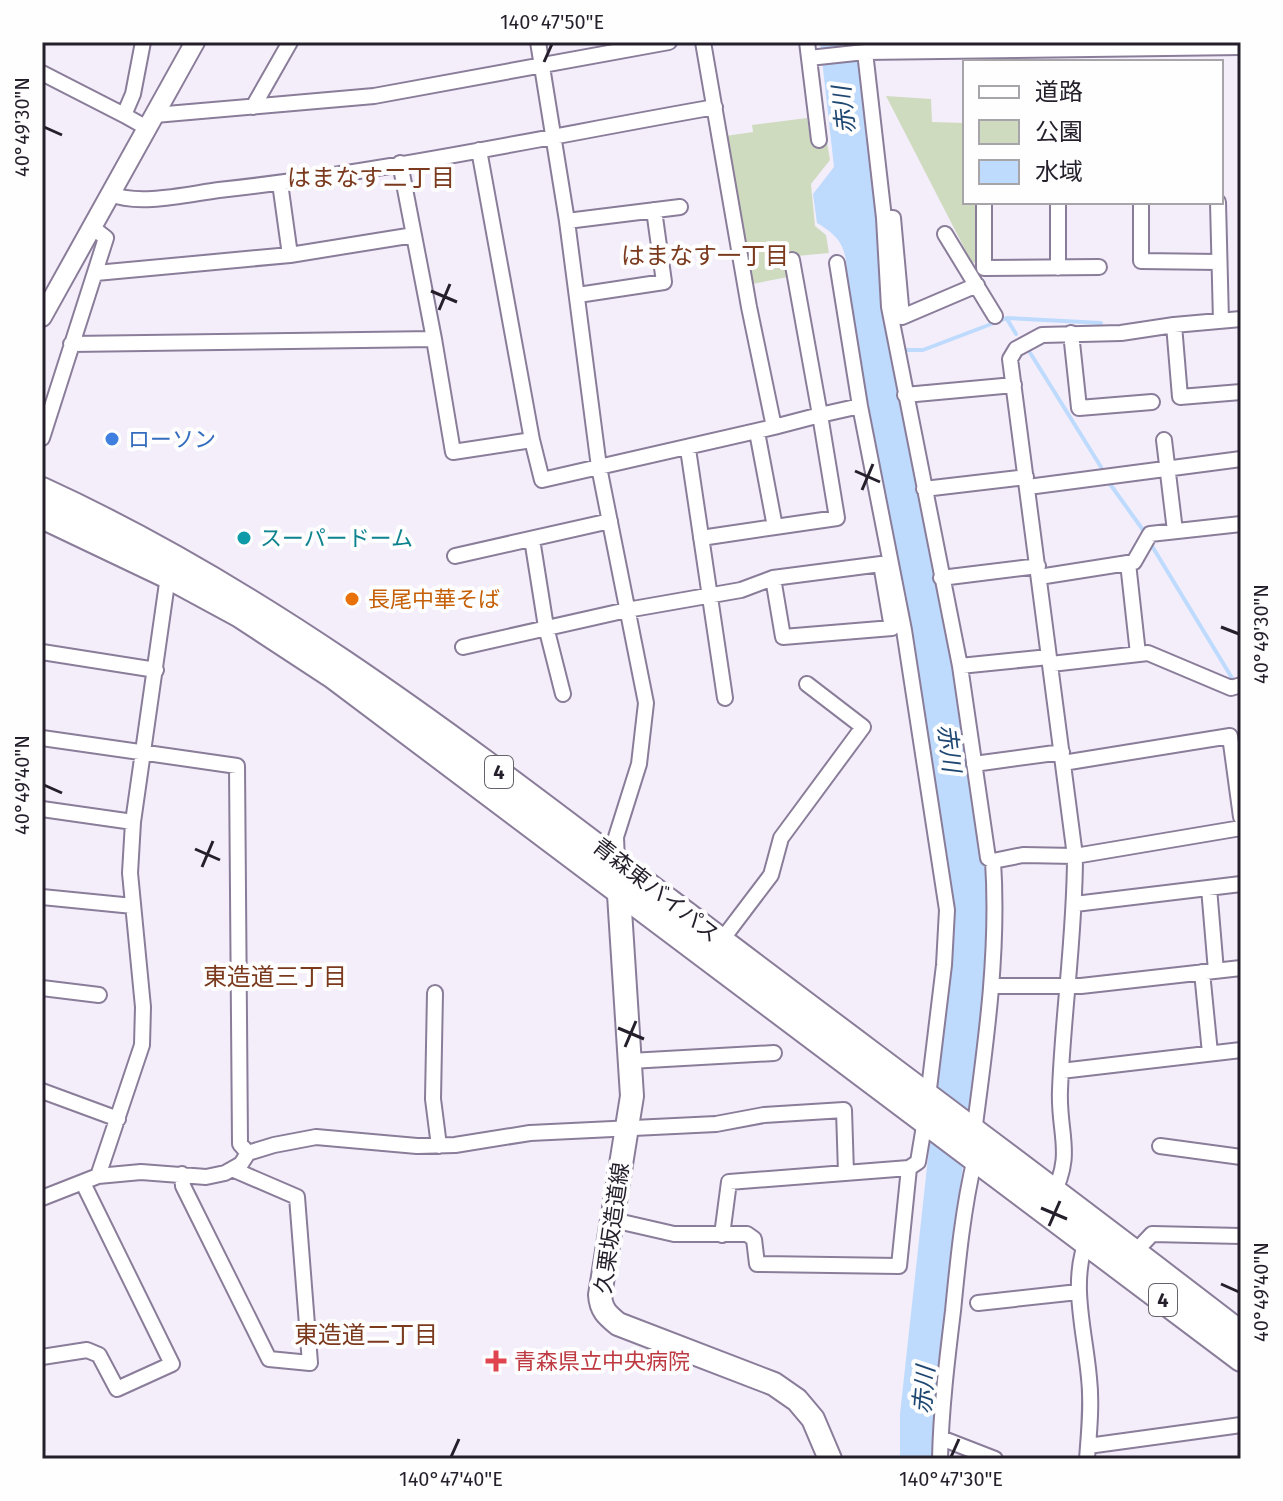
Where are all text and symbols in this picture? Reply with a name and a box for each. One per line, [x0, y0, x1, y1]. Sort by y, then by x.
text: 140°47'50"E [500, 10, 604, 34]
legend [963, 60, 1223, 204]
text: 40°49'30"N [10, 77, 34, 177]
text: 道路 [1035, 78, 1083, 106]
water label: 赤川 [827, 82, 860, 135]
text: 公園 [1035, 118, 1083, 146]
text: 水域 [1035, 158, 1083, 186]
district label: はまなす二丁目 [287, 164, 455, 192]
district label: はまなす一丁目 [621, 242, 789, 270]
place label: ローソン [128, 426, 216, 453]
marker: ローソン [103, 430, 121, 448]
place label: スーパードーム [260, 525, 413, 552]
marker: スーパードーム [235, 529, 253, 547]
text: 40°49'30"N [1249, 584, 1273, 684]
place label: 長尾中華そば [368, 586, 500, 613]
marker: 長尾中華そば [343, 590, 361, 608]
water label: 赤川 [932, 722, 966, 777]
text: 40°49'40"N [10, 735, 34, 835]
road number: 4 [485, 756, 513, 788]
street label: 青森東バイパス [587, 832, 725, 948]
district label: 東造道三丁目 [203, 963, 347, 991]
street label: 久栗坂造道線 [589, 1161, 635, 1295]
text: 40°49'40"N [1249, 1242, 1273, 1342]
road number: 4 [1149, 1284, 1177, 1316]
district label: 東造道二丁目 [294, 1321, 438, 1349]
place label: 青森県立中央病院 [514, 1348, 690, 1375]
marker: 青森県立中央病院 [485, 1350, 507, 1372]
water label: 赤川 [908, 1362, 940, 1415]
text: 140°47'40"E [399, 1467, 503, 1491]
text: 140°47'30"E [899, 1467, 1003, 1491]

